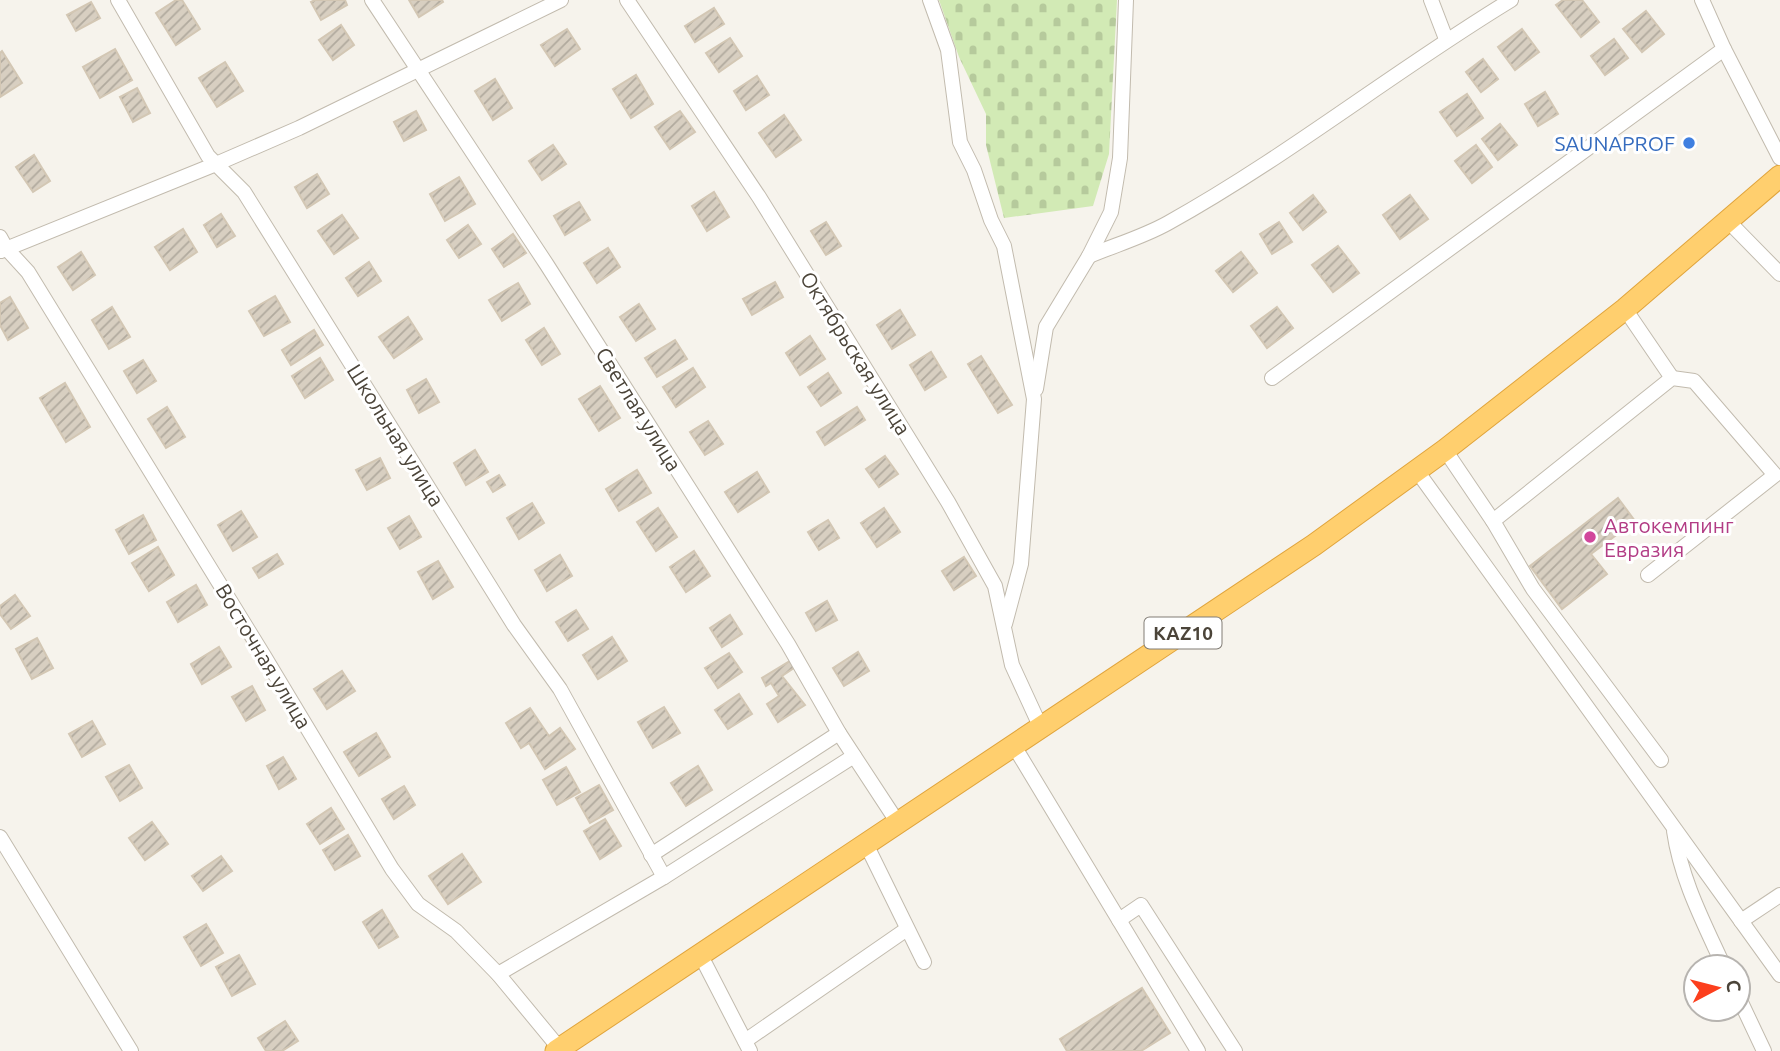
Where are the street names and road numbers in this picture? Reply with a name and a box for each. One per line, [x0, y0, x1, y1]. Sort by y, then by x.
street label: Октябрьская улица [796, 267, 916, 439]
street label: Светлая улица [591, 343, 687, 475]
street label: Школьная улица [343, 360, 449, 510]
street label: Восточная улица [211, 579, 317, 733]
road number: KAZ10 [1144, 618, 1222, 648]

